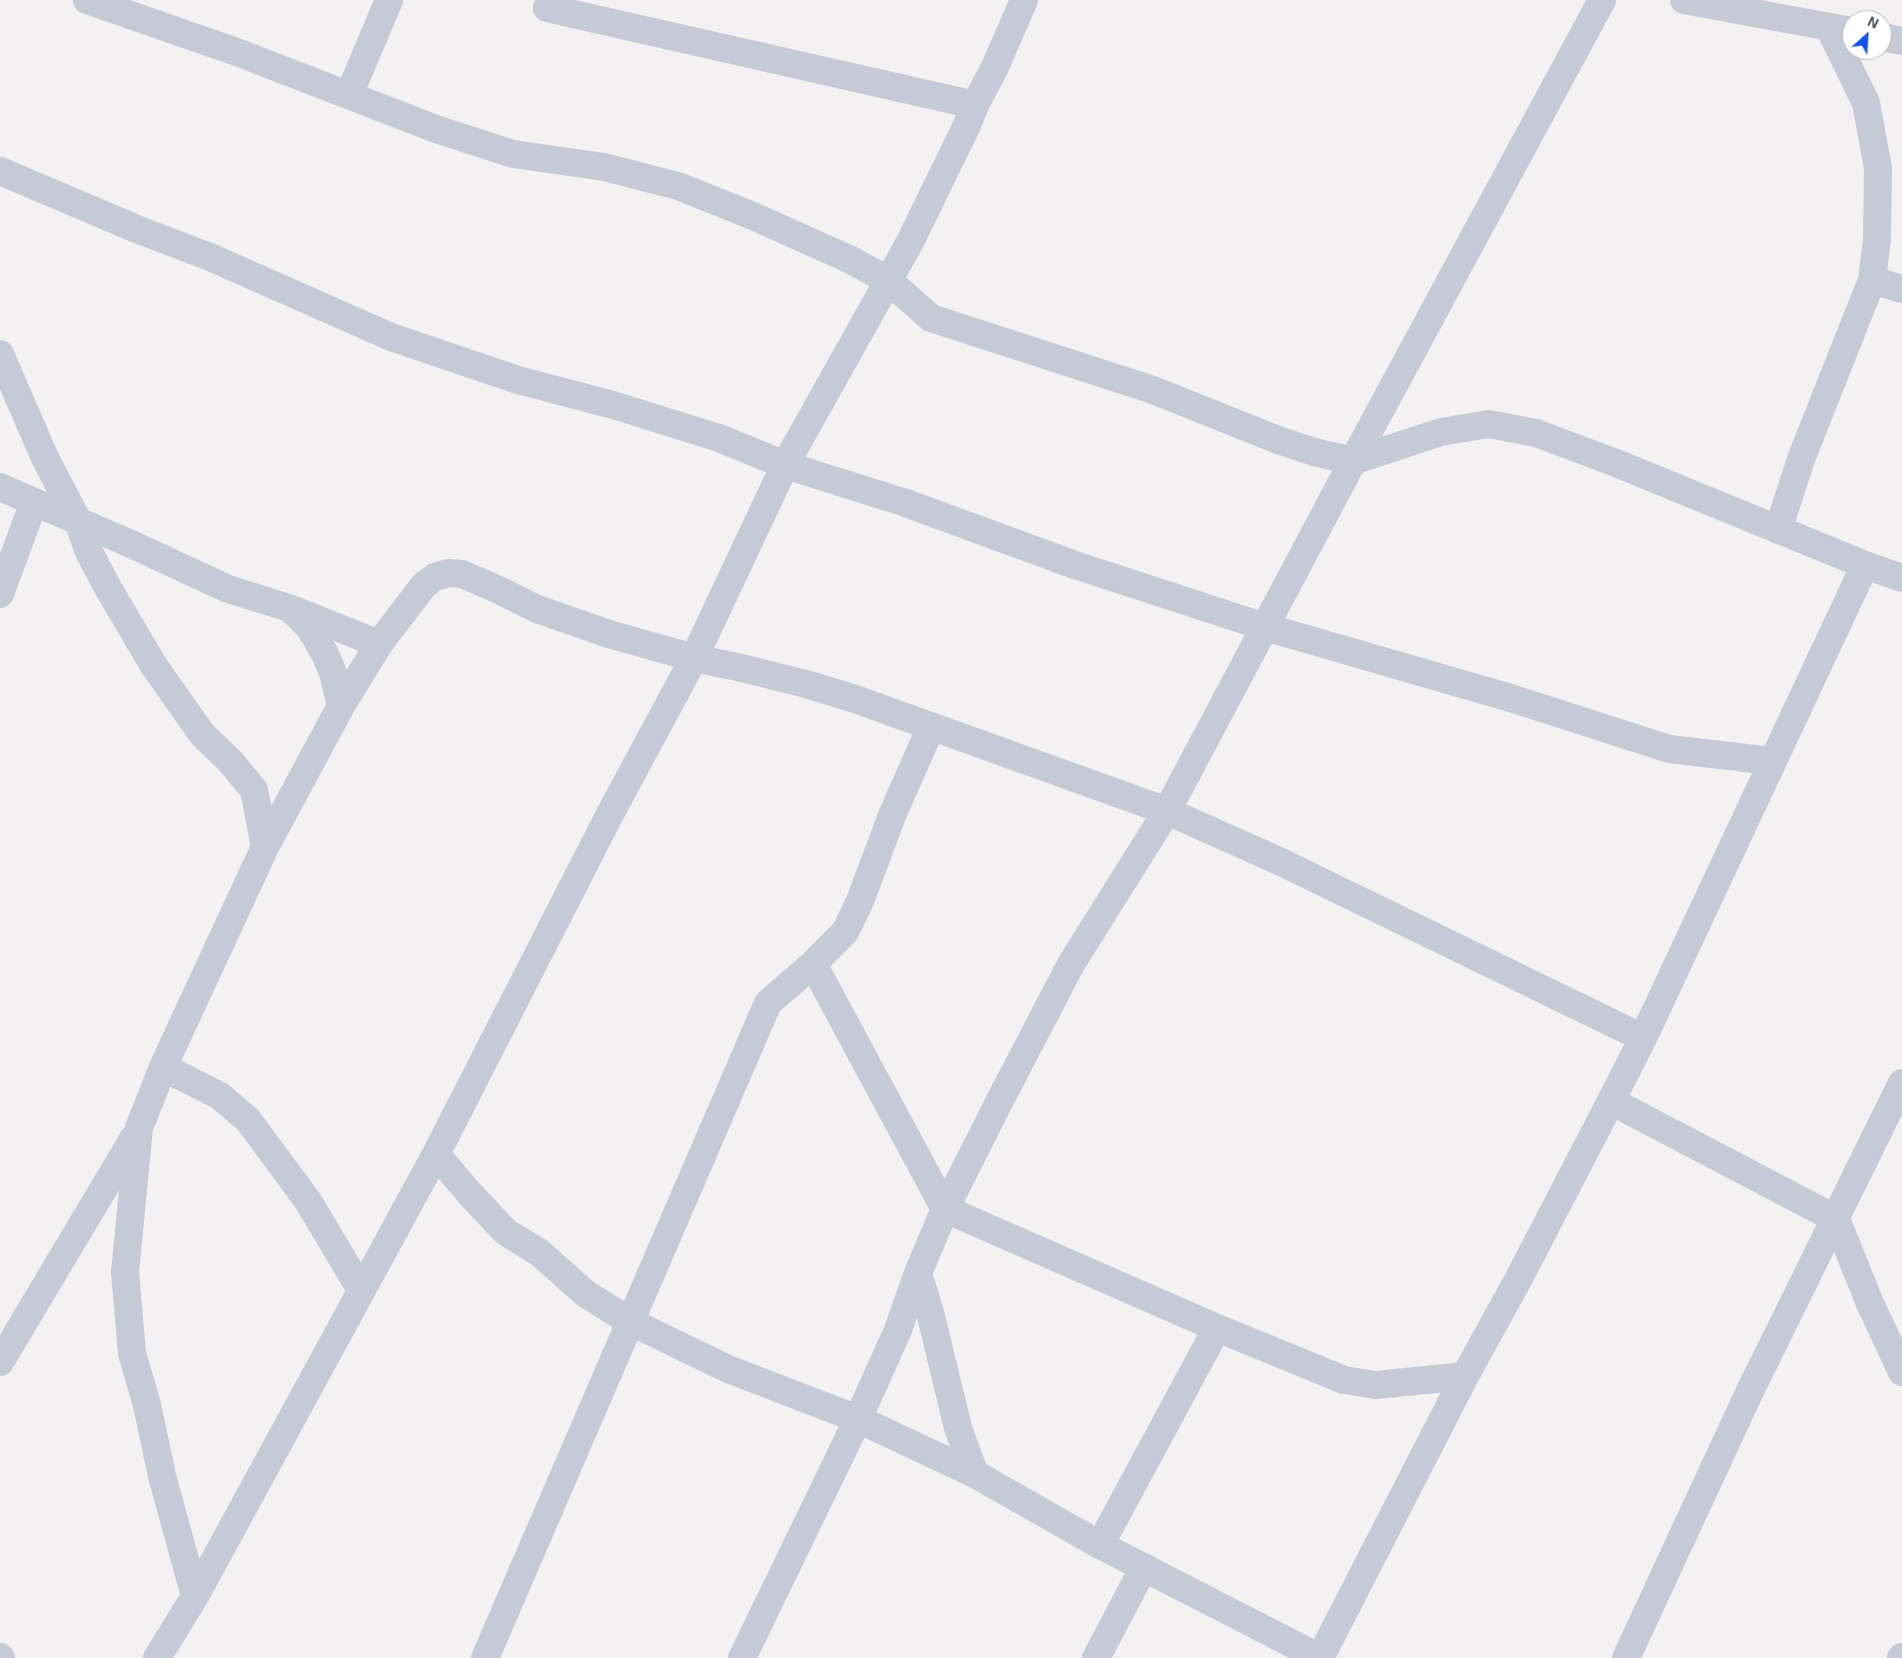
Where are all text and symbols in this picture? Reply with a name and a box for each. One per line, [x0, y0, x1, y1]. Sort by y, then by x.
north arrow [1842, 10, 1892, 60]
text: N [1865, 12, 1882, 32]

